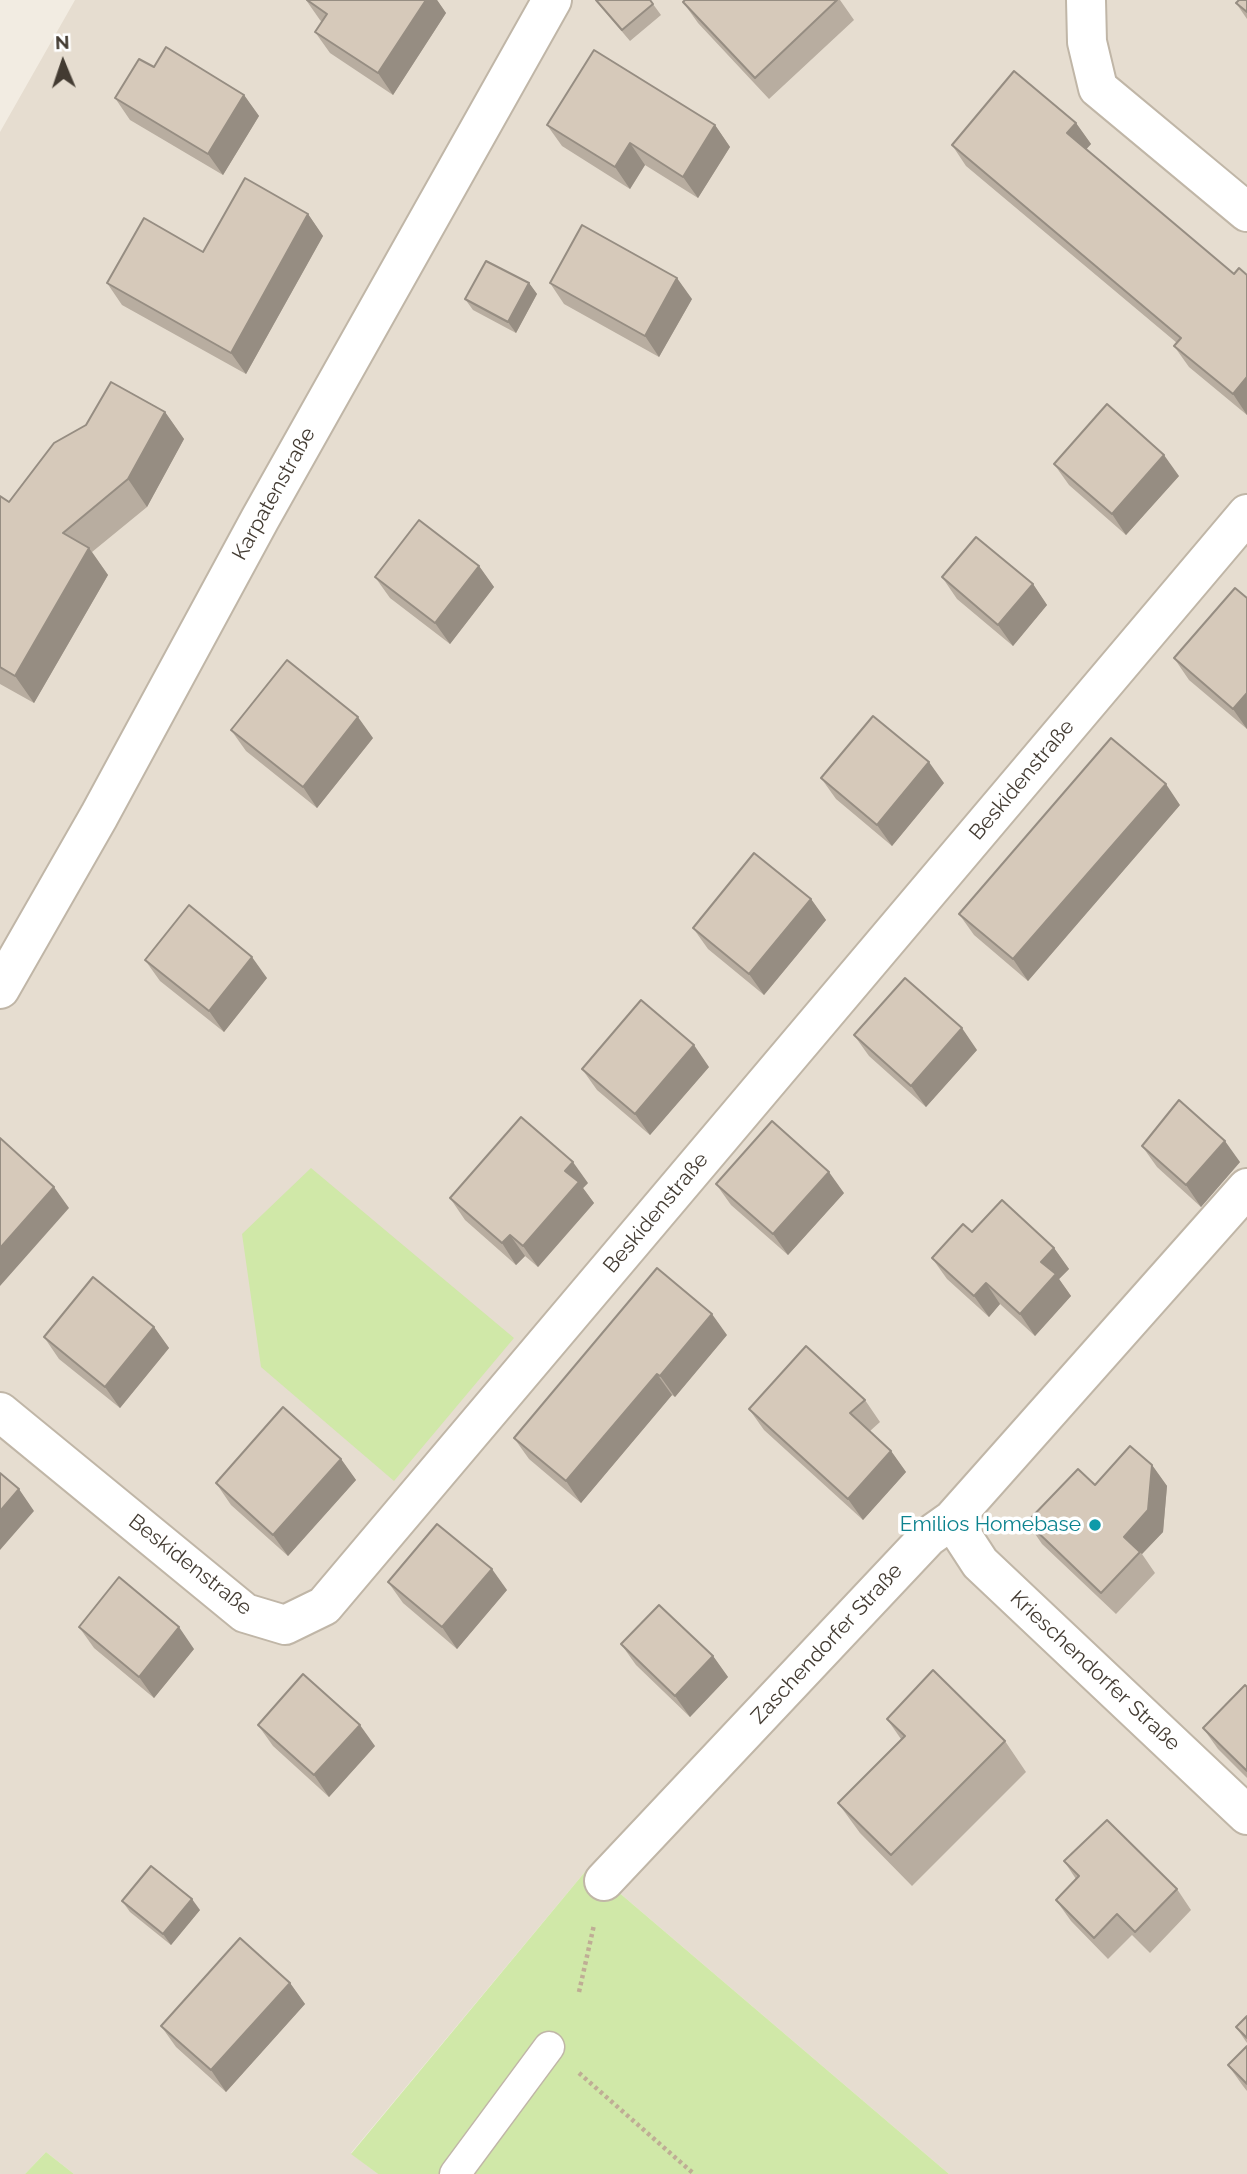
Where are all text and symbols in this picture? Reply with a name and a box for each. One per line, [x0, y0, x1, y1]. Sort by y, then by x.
north arrow [28, 28, 98, 98]
text: N [55, 31, 70, 53]
street label: Karpatenstraße [227, 423, 321, 565]
street label: Beskidenstraße [964, 715, 1080, 845]
street label: Beskidenstraße [598, 1148, 714, 1278]
street label: Beskidenstraße [123, 1509, 257, 1621]
place label: Emilios Homebase [900, 1512, 1081, 1538]
marker: Emilios Homebase [1087, 1517, 1103, 1533]
street label: Zaschendorfer Straße [746, 1559, 908, 1729]
street label: Krieschendorfer Straße [1005, 1586, 1185, 1756]

